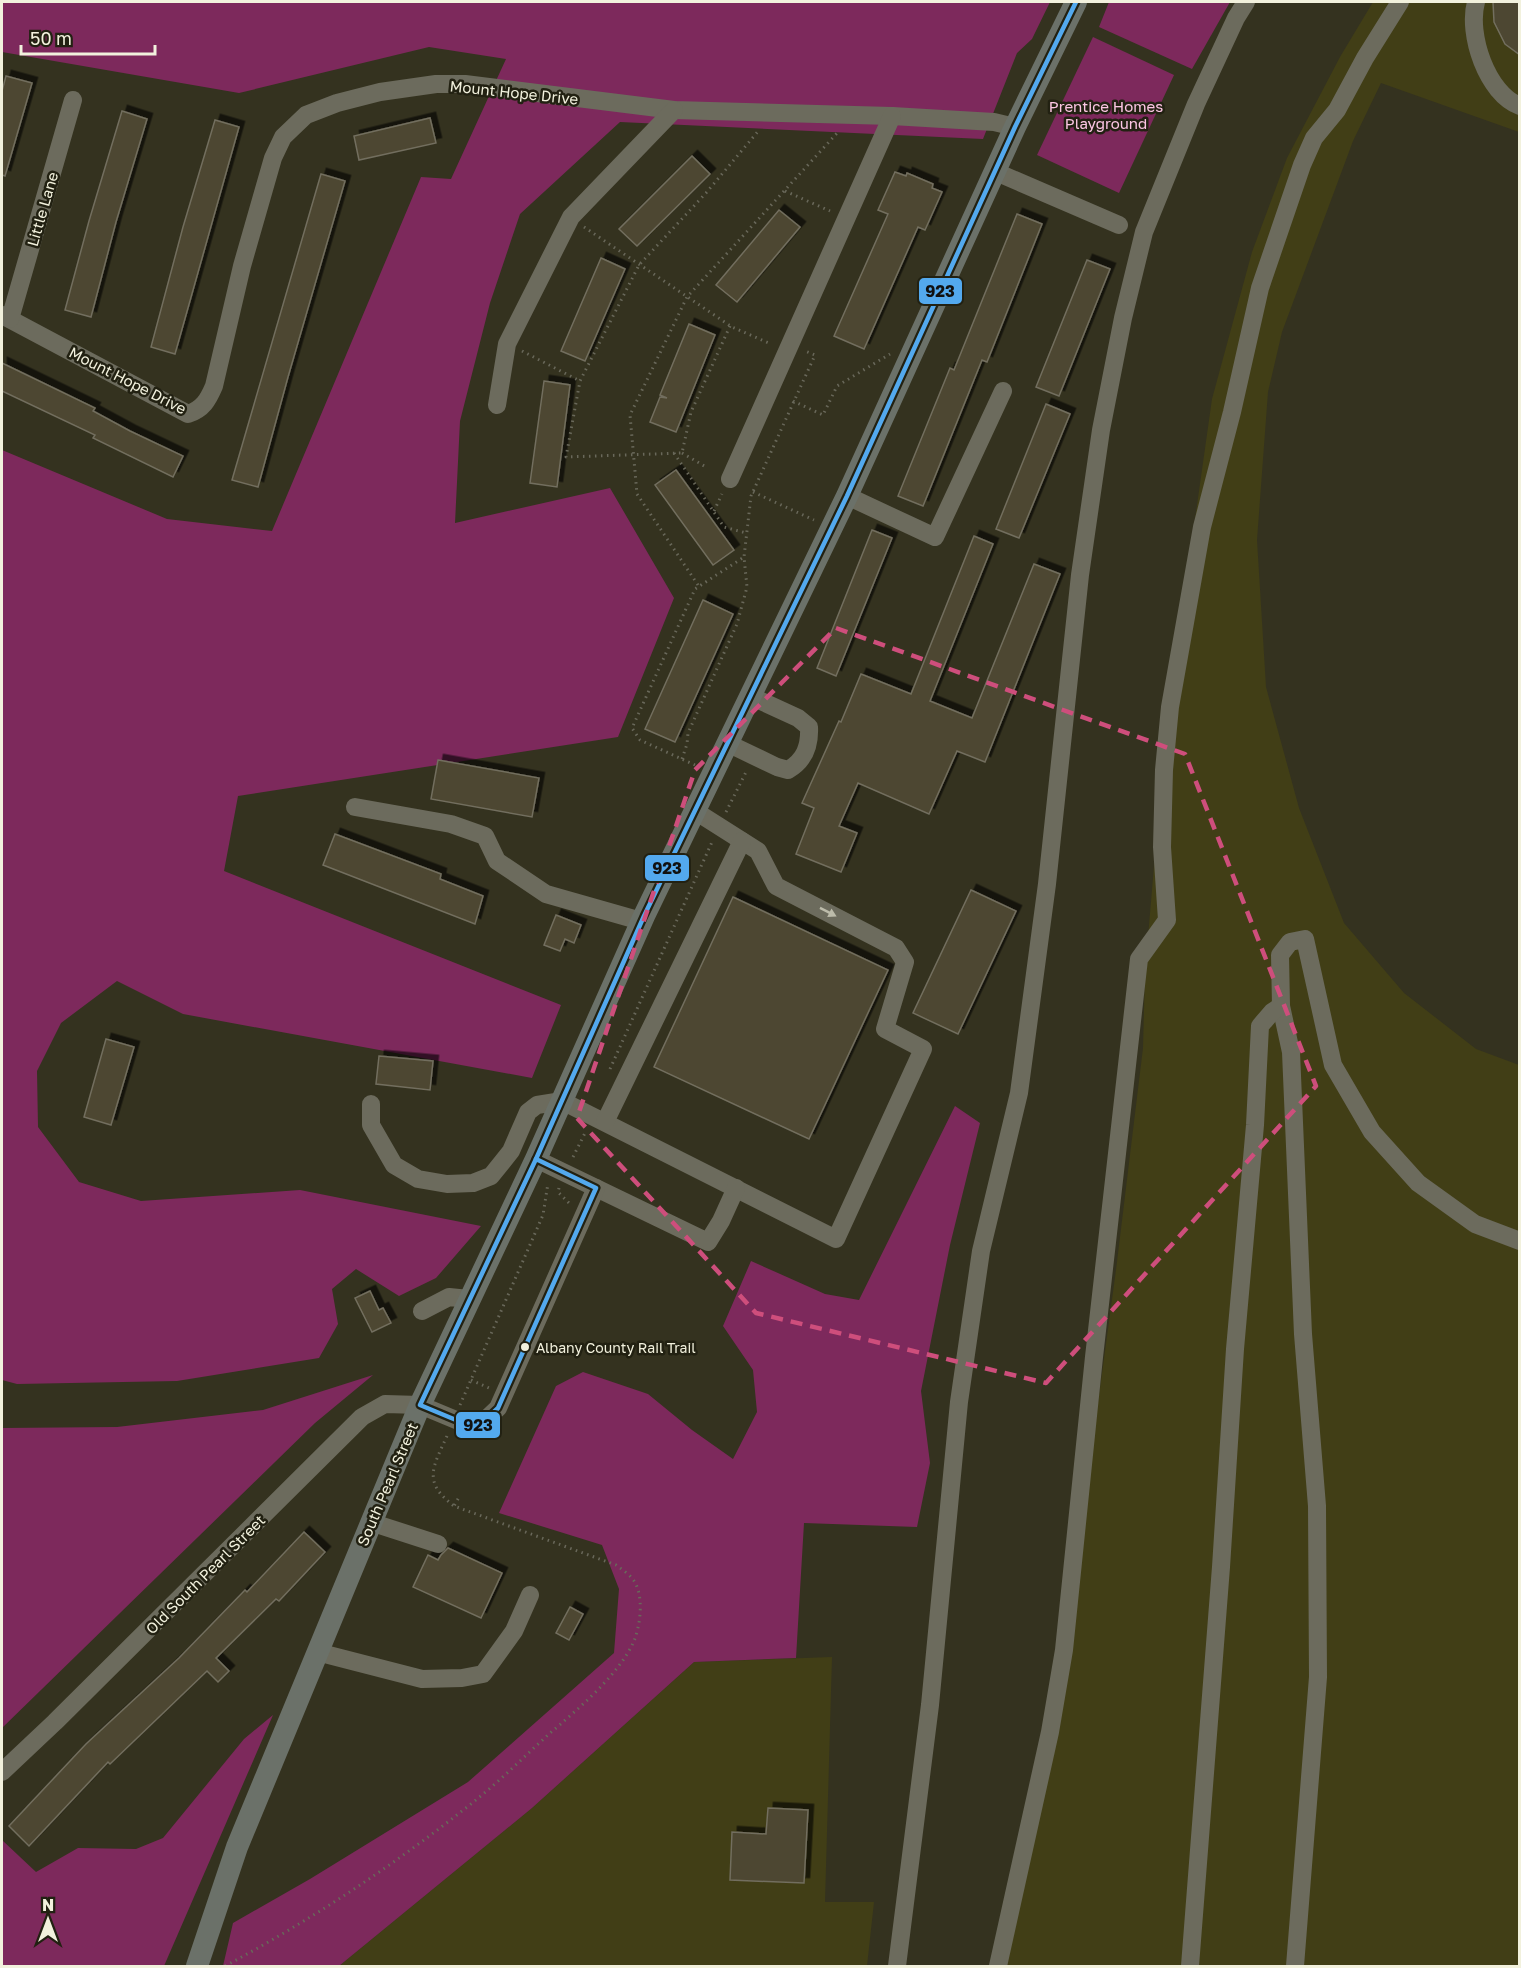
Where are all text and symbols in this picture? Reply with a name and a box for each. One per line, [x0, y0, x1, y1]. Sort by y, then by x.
scale bar [21, 18, 154, 56]
text: 50 m [30, 27, 72, 49]
street label: Mount Hope Drive [449, 76, 579, 108]
park label: Prentice Homes Playground [1049, 97, 1163, 132]
street label: Little Lane [23, 169, 61, 248]
line badge: 923 [918, 277, 963, 305]
text: 923 [925, 281, 955, 301]
street label: Mount Hope Drive [66, 343, 190, 417]
line badge: 923 [644, 854, 690, 882]
text: 923 [652, 858, 682, 878]
one-way arrow [820, 908, 837, 917]
place label: Albany County Rail Trail [536, 1339, 696, 1356]
marker: Albany County Rail Trail [519, 1341, 531, 1353]
line badge: 923 [455, 1411, 501, 1439]
text: 923 [463, 1415, 493, 1435]
street label: South Pearl Street [353, 1420, 421, 1548]
street label: Old South Pearl Street [142, 1511, 268, 1637]
north arrow [18, 1890, 78, 1950]
text: N [42, 1895, 54, 1915]

